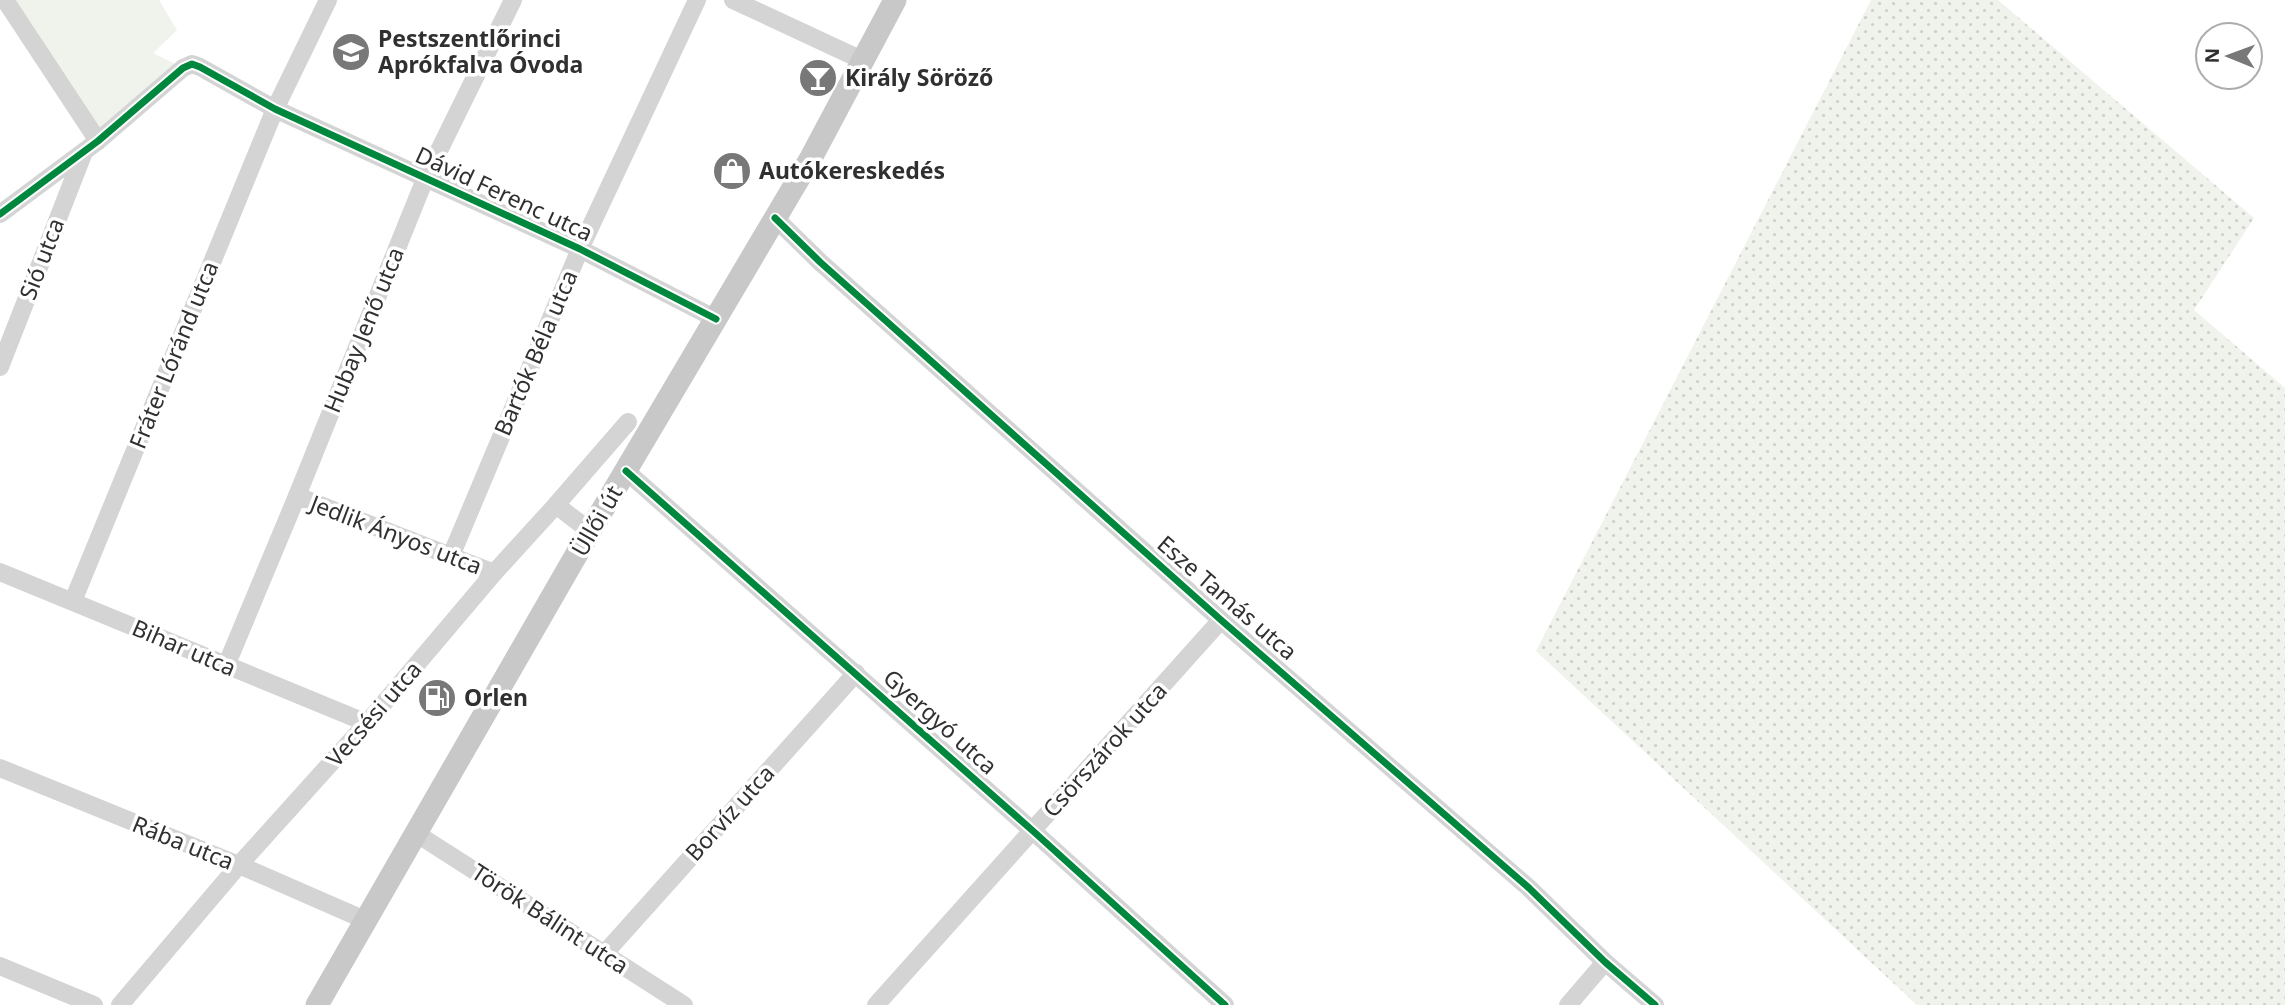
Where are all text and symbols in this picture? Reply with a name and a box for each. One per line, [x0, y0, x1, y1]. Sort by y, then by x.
north arrow [2194, 21, 2264, 91]
place label: Pestszentlőrinci Aprókfalva Óvoda [378, 22, 583, 80]
school or university icon: Pestszentlőrinci Aprókfalva Óvoda [330, 31, 372, 73]
text: N [2199, 48, 2225, 64]
bar icon: Király Söröző [797, 57, 839, 99]
place label: Király Söröző [845, 61, 993, 93]
street label: Dávid Ferenc utca [411, 138, 598, 248]
shop icon: Autókereskedés [711, 150, 753, 192]
place label: Autókereskedés [759, 154, 945, 186]
street label: Sió utca [11, 213, 71, 304]
street label: Hubay Jenő utca [315, 242, 411, 417]
street label: Fráter Lóránd utca [121, 256, 225, 453]
street label: Bartók Béla utca [486, 265, 584, 440]
street label: Üllői út [563, 479, 629, 562]
street label: Jedlik Ányos utca [304, 486, 487, 582]
street label: Esze Tamás utca [1151, 528, 1304, 667]
street label: Bihar utca [128, 611, 241, 683]
street label: Vecsési utca [318, 654, 428, 773]
street label: Gyergyó utca [877, 662, 1004, 781]
street label: Csörszárok utca [1035, 675, 1173, 824]
fuel station icon: Orlen [416, 677, 458, 719]
place label: Orlen [464, 681, 528, 713]
street label: Borvíz utca [677, 757, 781, 867]
street label: Rába utca [128, 807, 239, 877]
street label: Török Bálint utca [466, 855, 635, 981]

